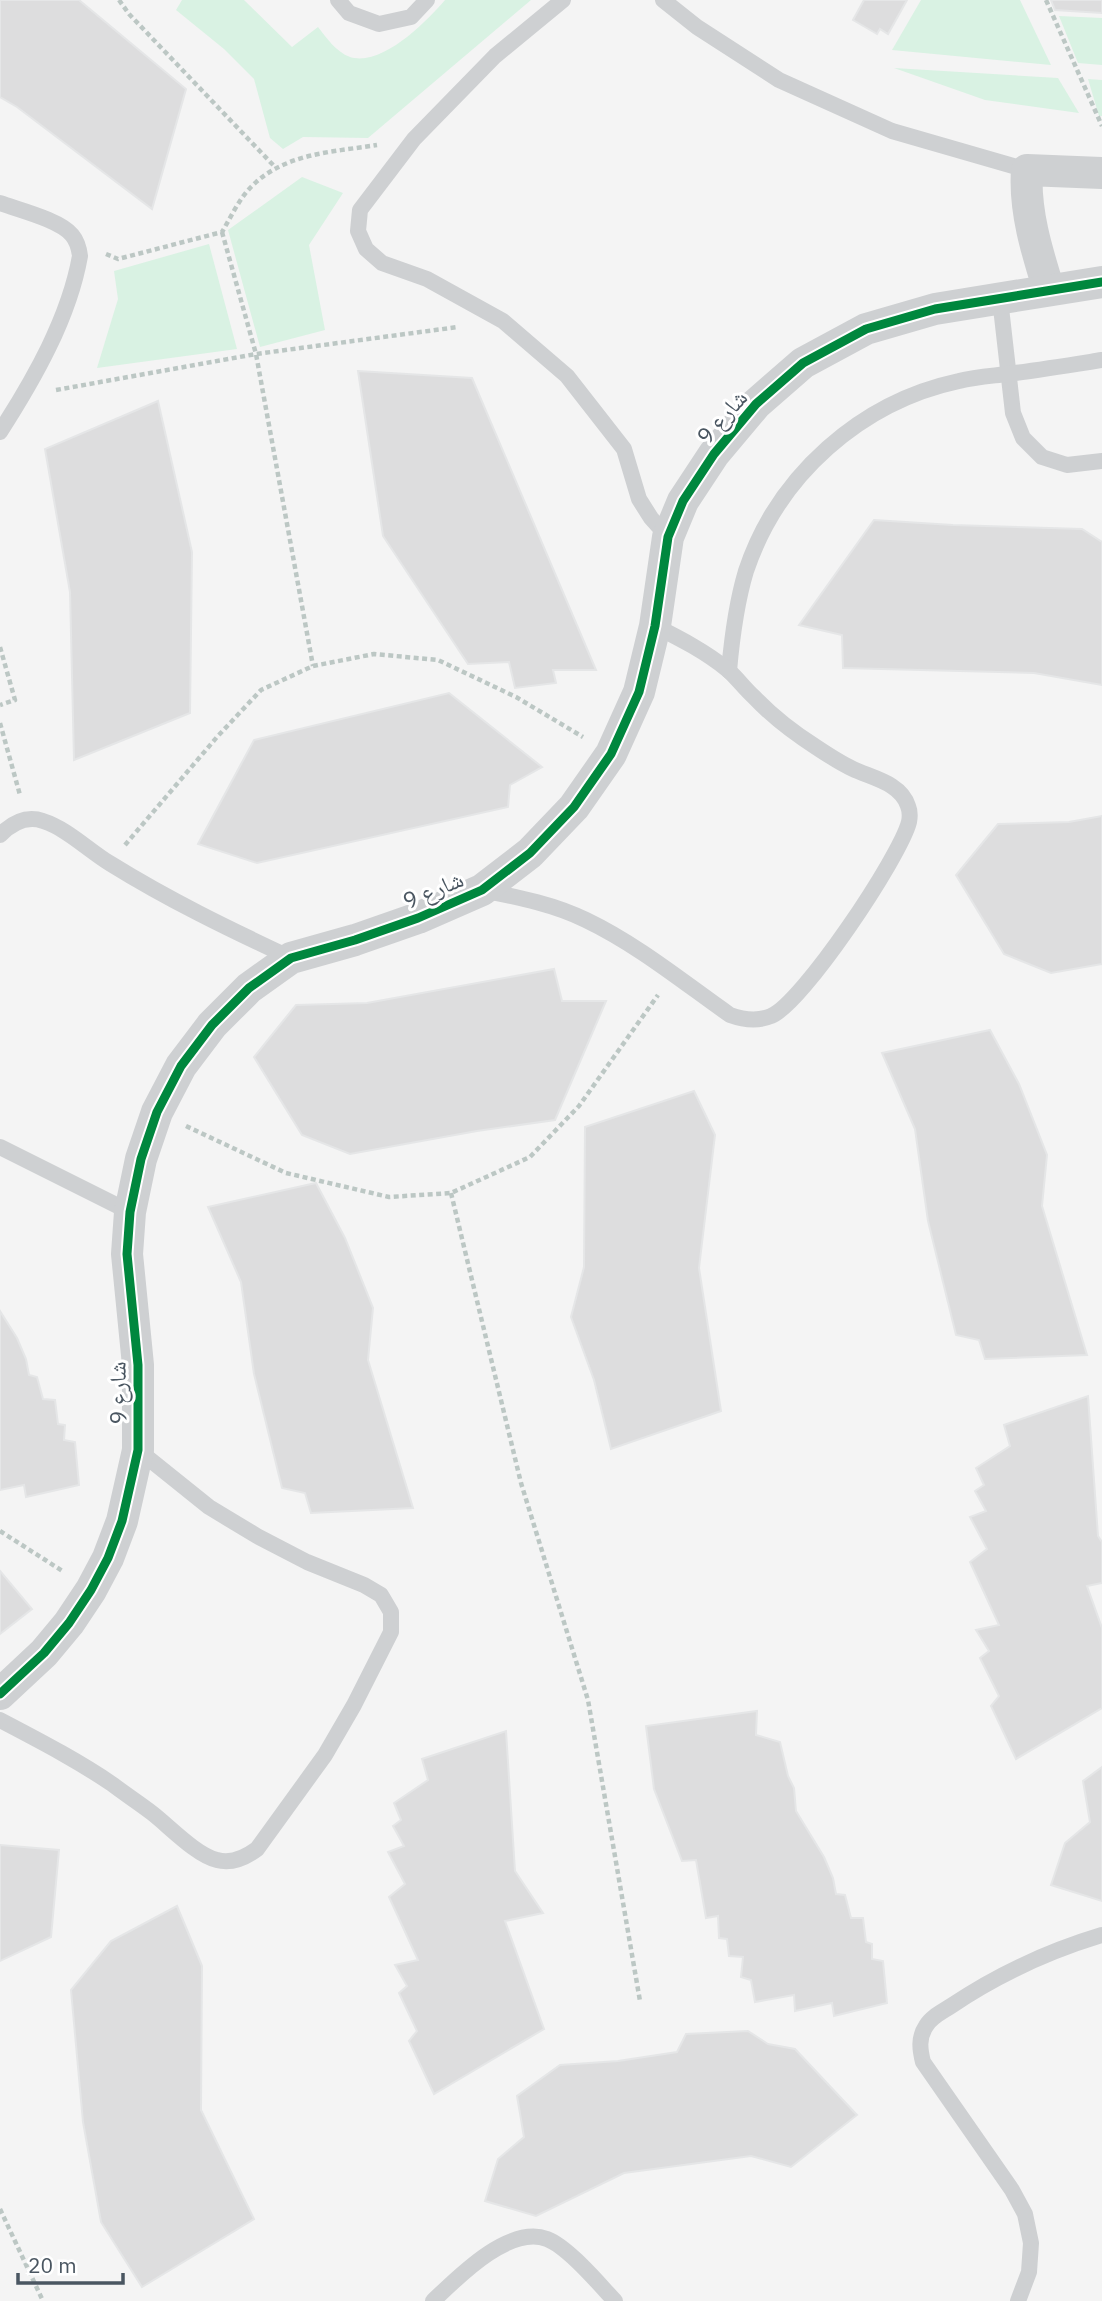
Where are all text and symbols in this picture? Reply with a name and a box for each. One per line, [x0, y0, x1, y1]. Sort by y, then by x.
street label: شارع 9 [689, 383, 754, 451]
street label: شارع 9 [398, 863, 468, 916]
street label: شارع 9 [101, 1361, 134, 1425]
scale bar [18, 2242, 122, 2286]
text: 20 m [28, 2251, 77, 2279]

